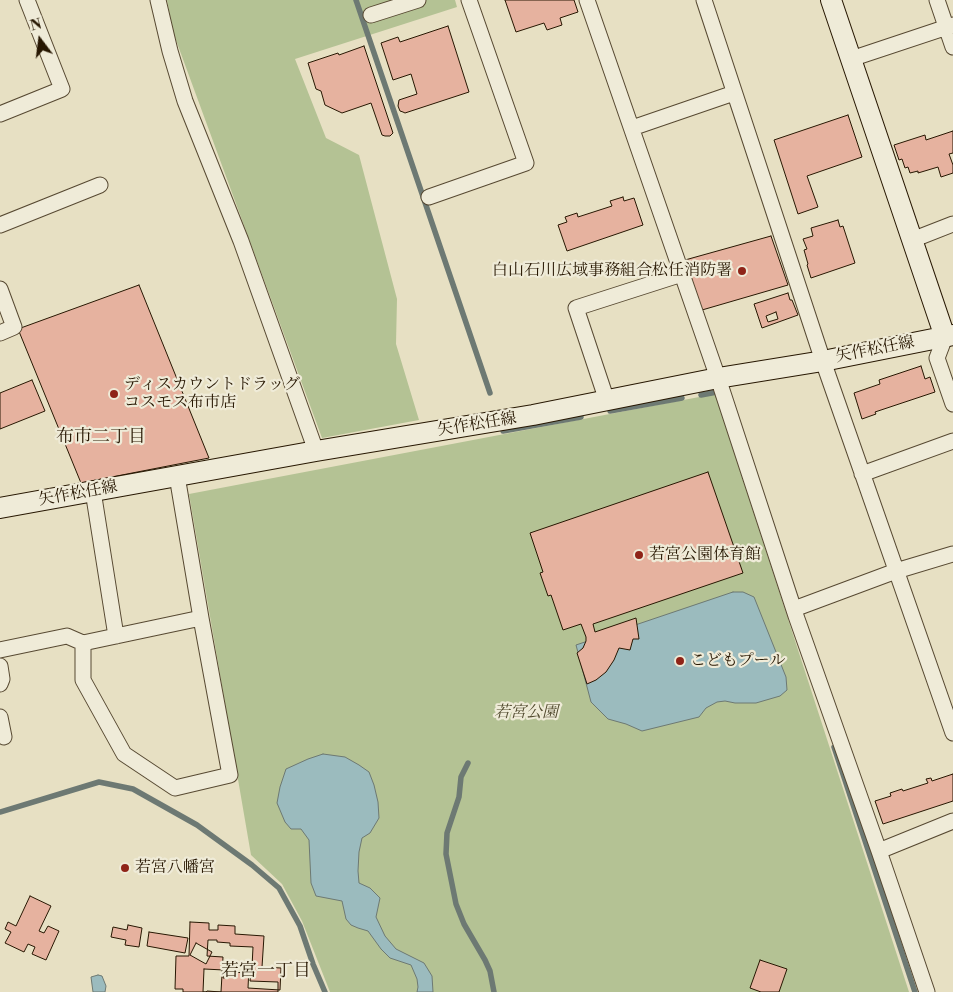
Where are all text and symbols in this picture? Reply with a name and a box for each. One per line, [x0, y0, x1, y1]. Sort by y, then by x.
north arrow [15, 15, 65, 65]
text: N [28, 15, 44, 36]
place label: 白山石川広域事務組合松任消防署 [492, 261, 732, 281]
marker: 白山石川広域事務組合松任消防署 [736, 265, 748, 277]
street label: 矢作松任線 [834, 333, 916, 367]
place label: ディスカウントドラッグ コスモス布市店 [124, 375, 300, 413]
marker: ディスカウントドラッグ コスモス布市店 [108, 388, 120, 400]
street label: 矢作松任線 [436, 409, 518, 441]
district label: 布市二丁目 [56, 427, 146, 449]
street label: 矢作松任線 [37, 478, 119, 510]
place label: 若宮公園体育館 [649, 545, 761, 565]
marker: 若宮公園体育館 [633, 549, 645, 561]
place label: こどもプール [690, 651, 786, 671]
marker: こどもプール [674, 655, 686, 667]
park label: 若宮公園 [494, 703, 558, 723]
place label: 若宮八幡宮 [135, 858, 215, 878]
marker: 若宮八幡宮 [119, 862, 131, 874]
district label: 若宮一丁目 [221, 961, 311, 983]

